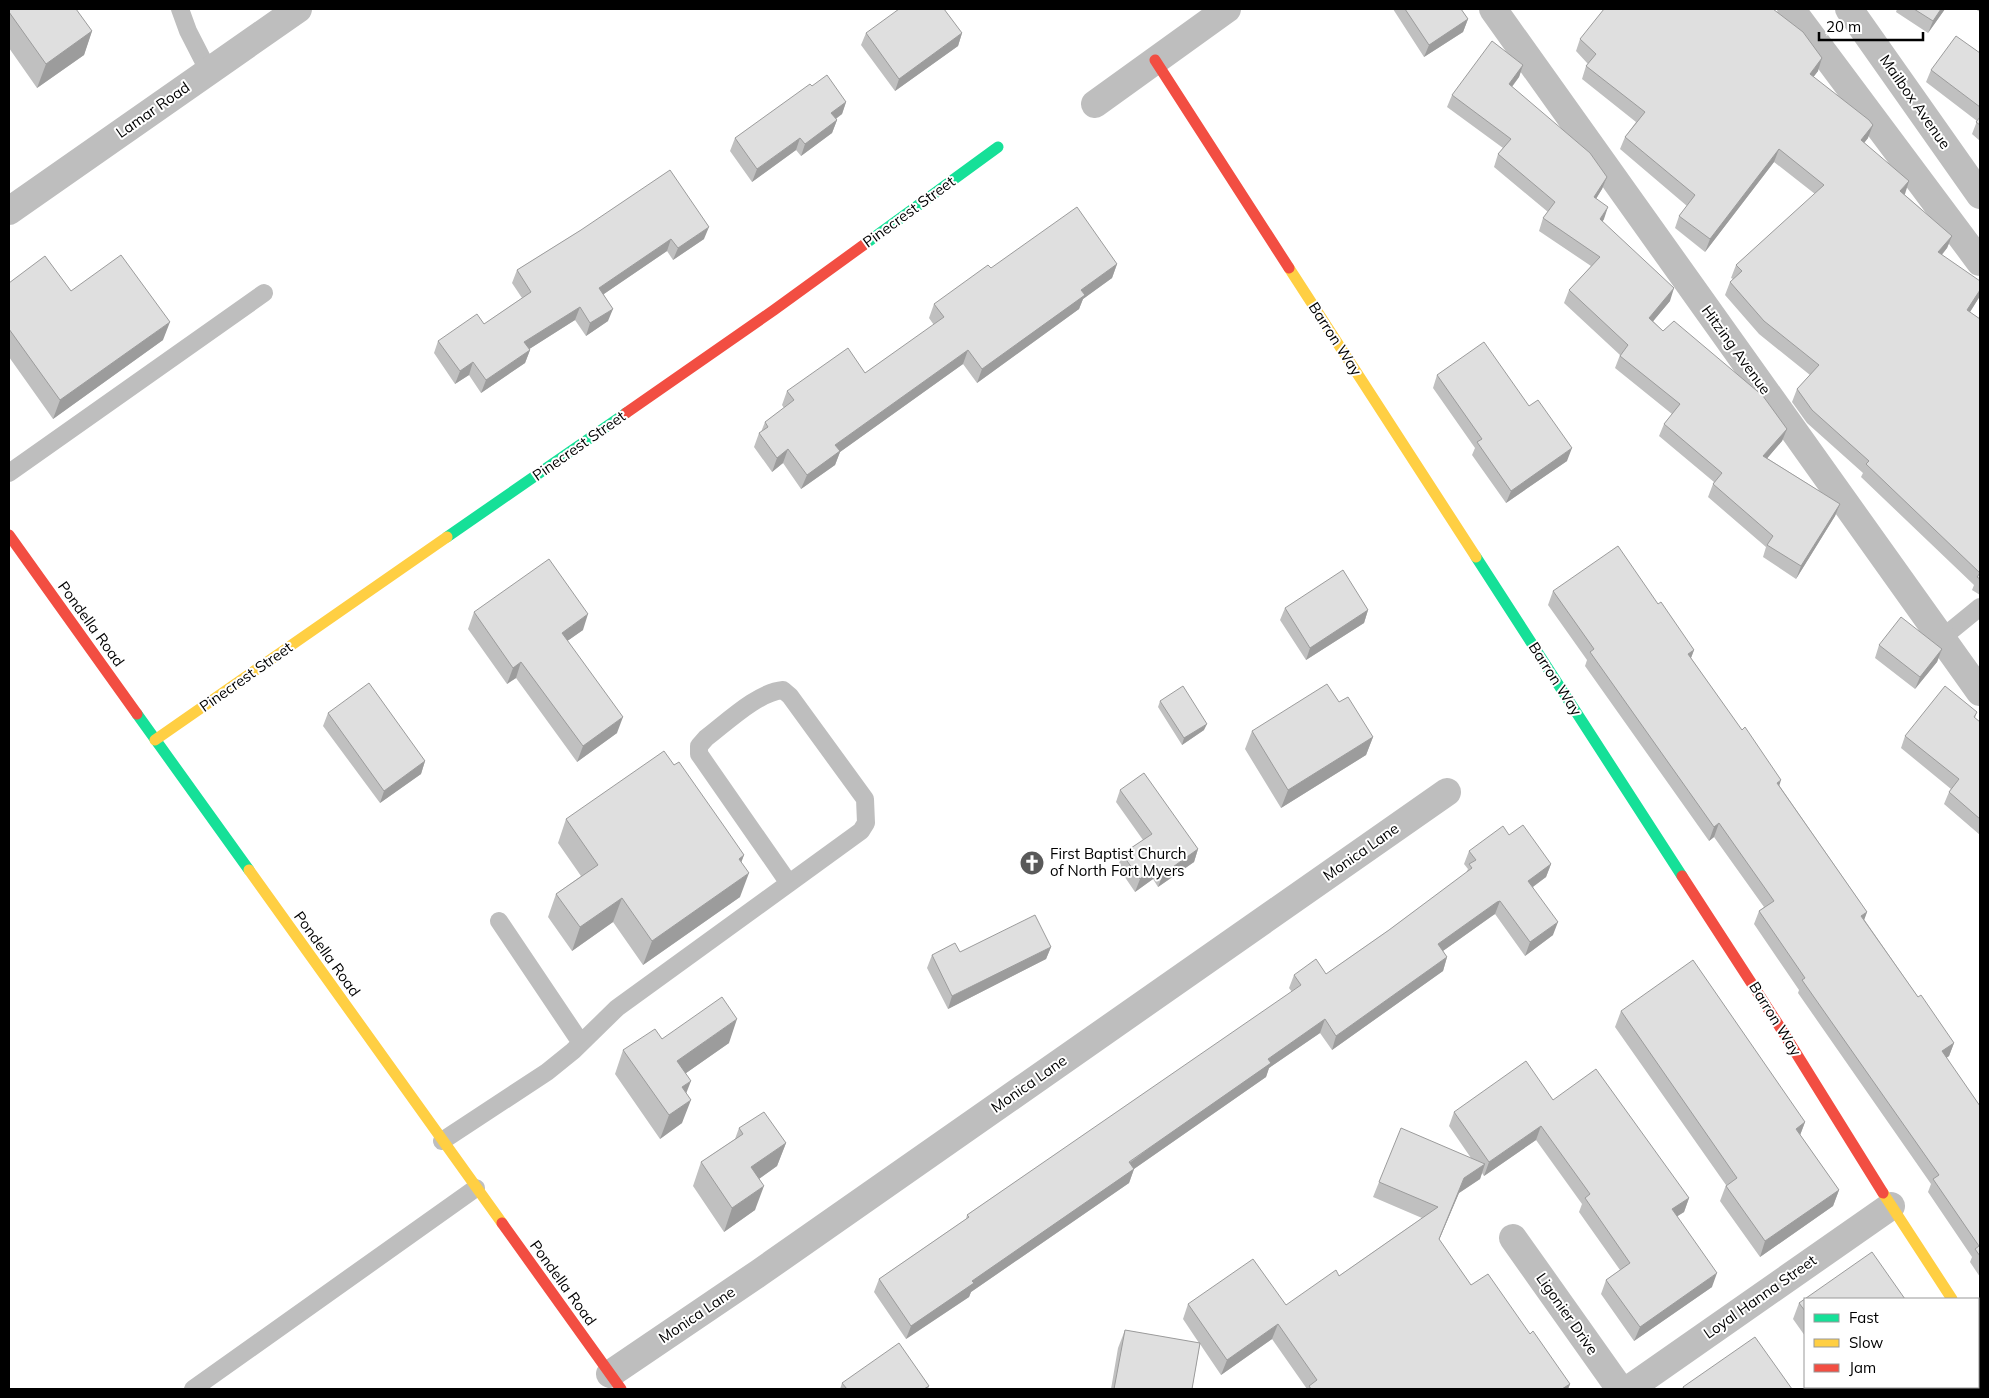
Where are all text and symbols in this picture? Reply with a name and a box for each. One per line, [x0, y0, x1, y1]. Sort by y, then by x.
scale bar [1819, 10, 1923, 42]
text: 20 m [1826, 17, 1861, 36]
street label: Mailbox Avenue [1876, 51, 1955, 152]
street label: Lamar Road [112, 77, 193, 142]
street label: Pinecrest Street [859, 172, 958, 251]
street label: Barron Way [1305, 298, 1366, 379]
street label: Hitzing Avenue [1698, 301, 1775, 398]
street label: Pinecrest Street [529, 406, 629, 485]
street label: Pondella Road [54, 577, 129, 670]
street label: Pinecrest Street [196, 637, 296, 716]
street label: Barron Way [1525, 638, 1586, 719]
street label: Monica Lane [1319, 819, 1402, 885]
place label: First Baptist Church of North Fort Myers [1050, 844, 1187, 880]
church icon: First Baptist Church of North Fort Myers [1019, 850, 1045, 876]
street label: Pondella Road [290, 907, 365, 1000]
street label: Barron Way [1745, 978, 1806, 1059]
street label: Monica Lane [987, 1051, 1070, 1117]
street label: Pondella Road [526, 1236, 601, 1329]
street label: Loyal Hanna Street [1700, 1251, 1820, 1343]
street label: Ligonier Drive [1532, 1269, 1603, 1358]
street label: Monica Lane [655, 1282, 739, 1347]
legend [1804, 1298, 1979, 1388]
text: Fast [1849, 1308, 1879, 1327]
text: Slow [1849, 1333, 1883, 1352]
text: Jam [1849, 1358, 1876, 1377]

